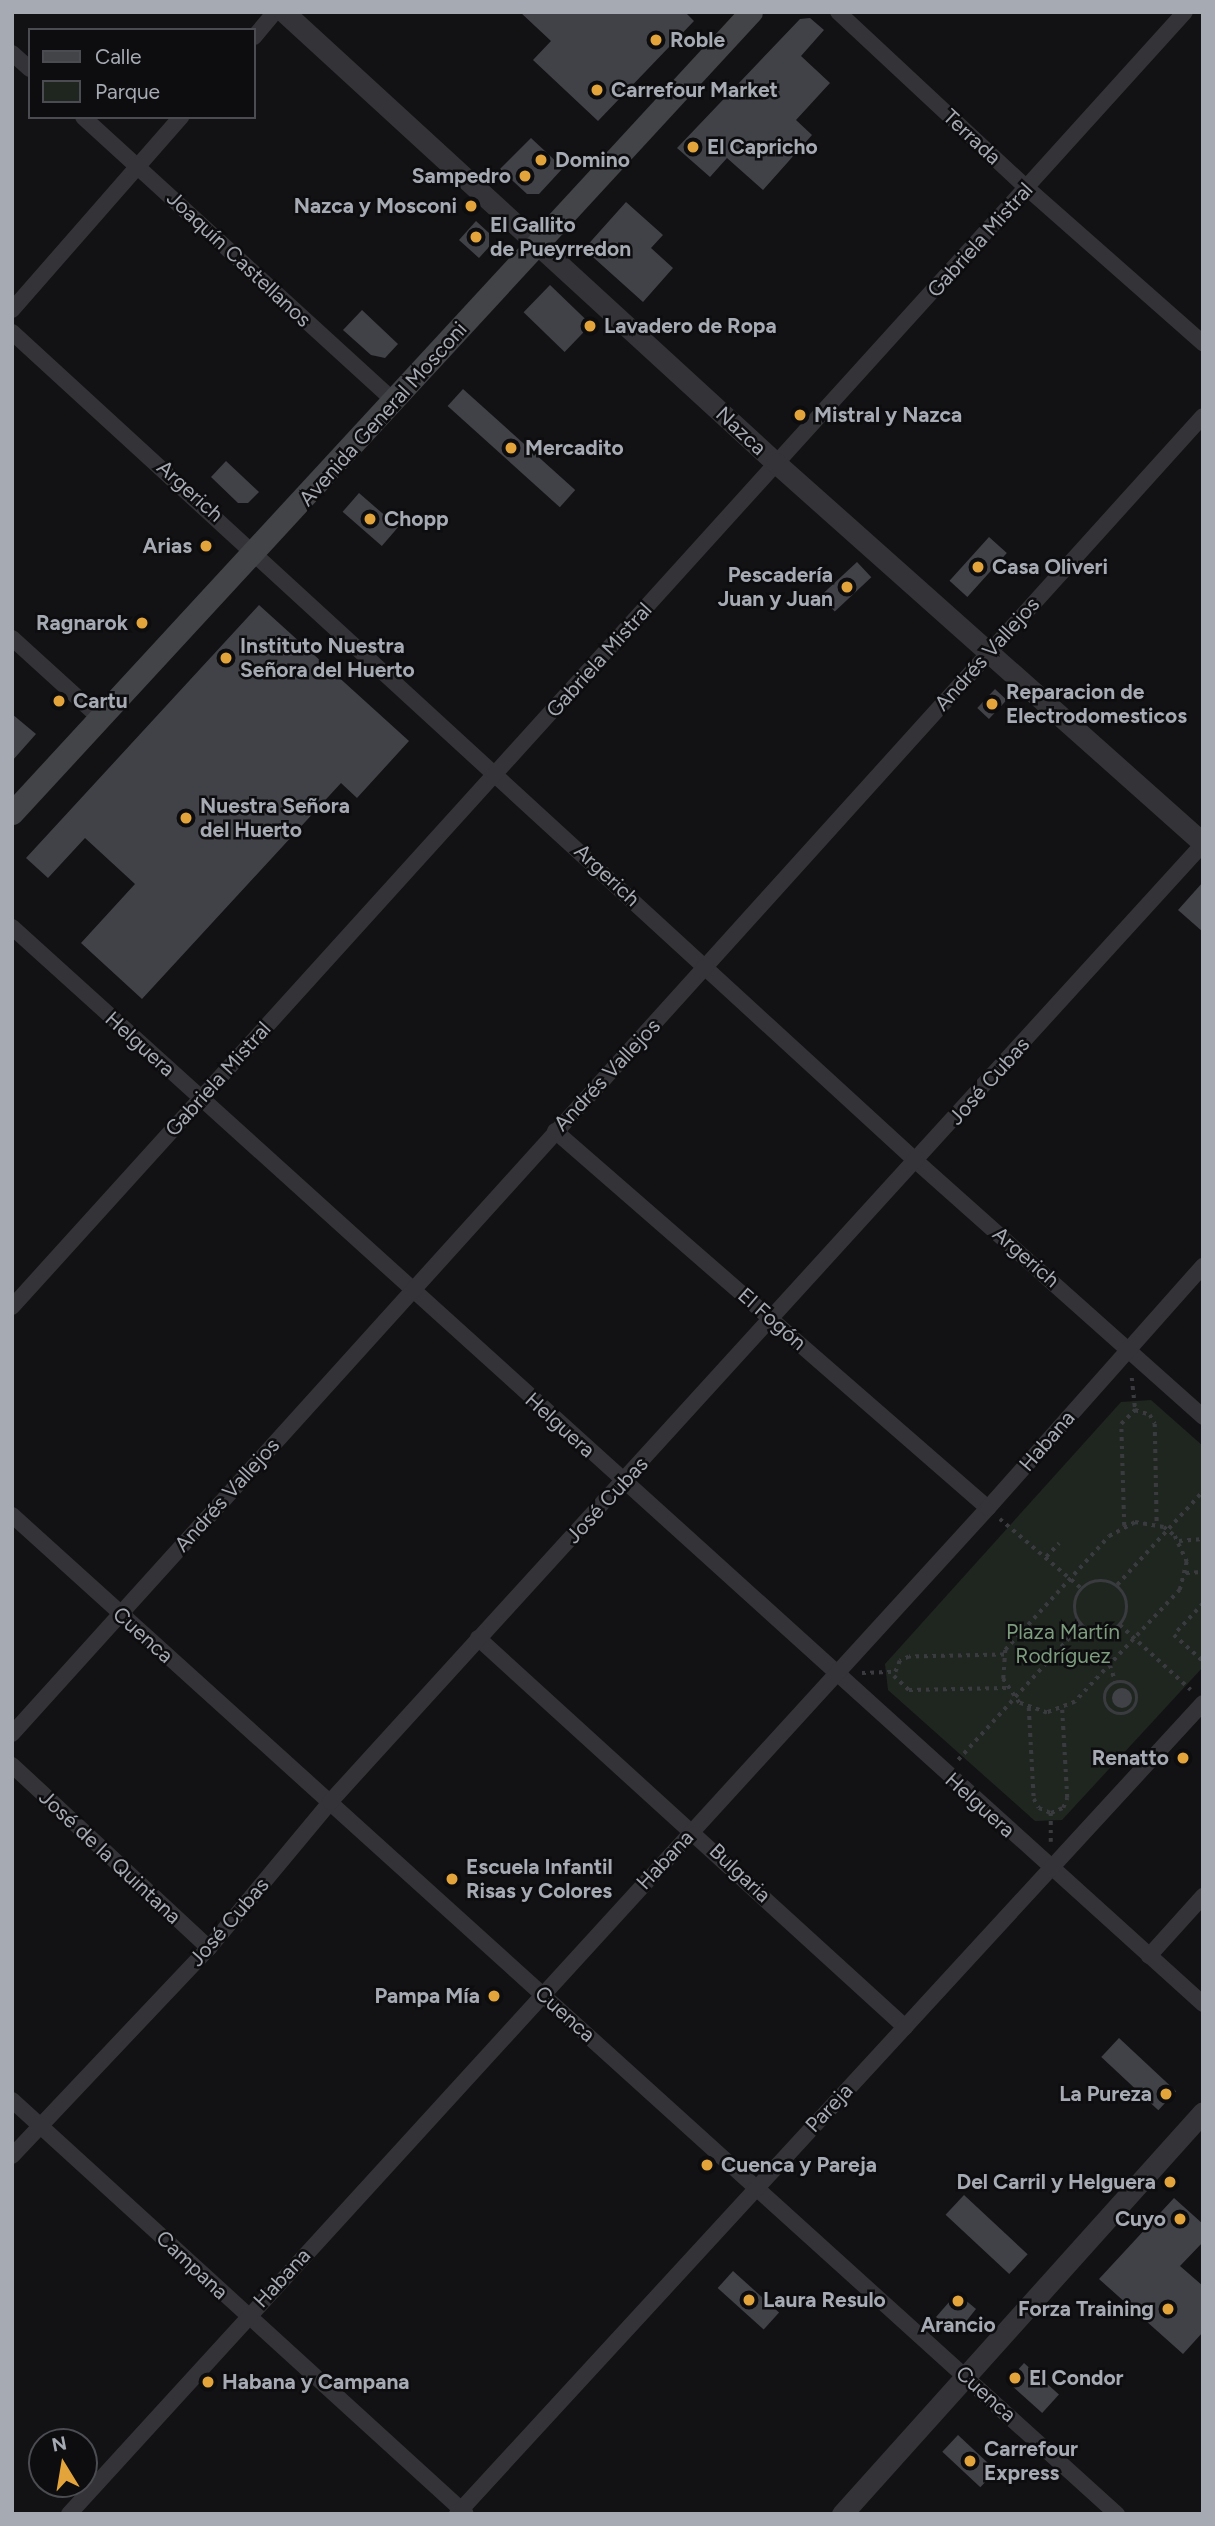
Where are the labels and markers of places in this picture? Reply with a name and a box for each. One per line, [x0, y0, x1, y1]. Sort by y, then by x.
place label: Roble [670, 27, 725, 53]
marker: Roble [648, 32, 664, 48]
place label: Carrefour Market [611, 77, 778, 103]
marker: Carrefour Market [589, 82, 605, 98]
place label: El Capricho [707, 134, 818, 160]
marker: El Capricho [685, 139, 701, 155]
place label: Domino [555, 147, 630, 173]
marker: Domino [533, 152, 549, 168]
place label: Sampedro [412, 163, 511, 189]
marker: Sampedro [517, 168, 533, 184]
place label: Nazca y Mosconi [294, 193, 457, 219]
marker: Nazca y Mosconi [463, 198, 479, 214]
place label: El Gallito de Pueyrredon [490, 212, 631, 262]
marker: El Gallito de Pueyrredon [468, 229, 484, 245]
place label: Lavadero de Ropa [604, 313, 777, 339]
marker: Lavadero de Ropa [582, 318, 598, 334]
place label: Mistral y Nazca [814, 402, 962, 428]
marker: Mistral y Nazca [792, 407, 808, 423]
place label: Mercadito [525, 435, 624, 461]
marker: Mercadito [503, 440, 519, 456]
place label: Chopp [384, 506, 449, 532]
marker: Chopp [362, 511, 378, 527]
place label: Arias [143, 533, 192, 559]
marker: Arias [198, 538, 214, 554]
place label: Casa Oliveri [992, 554, 1108, 580]
marker: Casa Oliveri [970, 559, 986, 575]
place label: Pescadería Juan y Juan [718, 562, 833, 612]
marker: Pescadería Juan y Juan [839, 579, 855, 595]
place label: Ragnarok [36, 610, 128, 636]
marker: Ragnarok [134, 615, 150, 631]
place label: Instituto Nuestra Señora del Huerto [240, 633, 415, 683]
marker: Instituto Nuestra Señora del Huerto [218, 650, 234, 666]
place label: Reparacion de Electrodomesticos [1006, 679, 1187, 729]
place label: Cartu [73, 688, 128, 714]
marker: Cartu [51, 693, 67, 709]
marker: Reparacion de Electrodomesticos [984, 696, 1000, 712]
place label: Nuestra Señora del Huerto [200, 793, 350, 843]
marker: Nuestra Señora del Huerto [178, 810, 194, 826]
place label: Renatto [1092, 1745, 1169, 1771]
marker: Renatto [1175, 1750, 1191, 1766]
place label: Escuela Infantil Risas y Colores [466, 1854, 613, 1904]
marker: Escuela Infantil Risas y Colores [444, 1871, 460, 1887]
place label: Pampa Mía [375, 1983, 480, 2009]
marker: Pampa Mía [486, 1988, 502, 2004]
place label: La Pureza [1059, 2081, 1152, 2107]
marker: La Pureza [1158, 2086, 1174, 2102]
place label: Cuenca y Pareja [721, 2152, 877, 2178]
marker: Cuenca y Pareja [699, 2157, 715, 2173]
place label: Del Carril y Helguera [957, 2169, 1156, 2195]
marker: Del Carril y Helguera [1162, 2174, 1178, 2190]
place label: Cuyo [1115, 2206, 1166, 2232]
marker: Cuyo [1172, 2211, 1188, 2227]
place label: Laura Resulo [763, 2287, 886, 2313]
marker: Laura Resulo [741, 2292, 757, 2308]
marker: Arancio [950, 2293, 966, 2309]
place label: Forza Training [1018, 2296, 1154, 2322]
marker: Forza Training [1160, 2301, 1176, 2317]
place label: Arancio [920, 2312, 996, 2338]
place label: El Condor [1029, 2365, 1124, 2391]
place label: Habana y Campana [222, 2369, 410, 2395]
marker: El Condor [1007, 2370, 1023, 2386]
marker: Habana y Campana [200, 2374, 216, 2390]
place label: Carrefour Express [984, 2436, 1078, 2486]
marker: Carrefour Express [962, 2453, 978, 2469]

